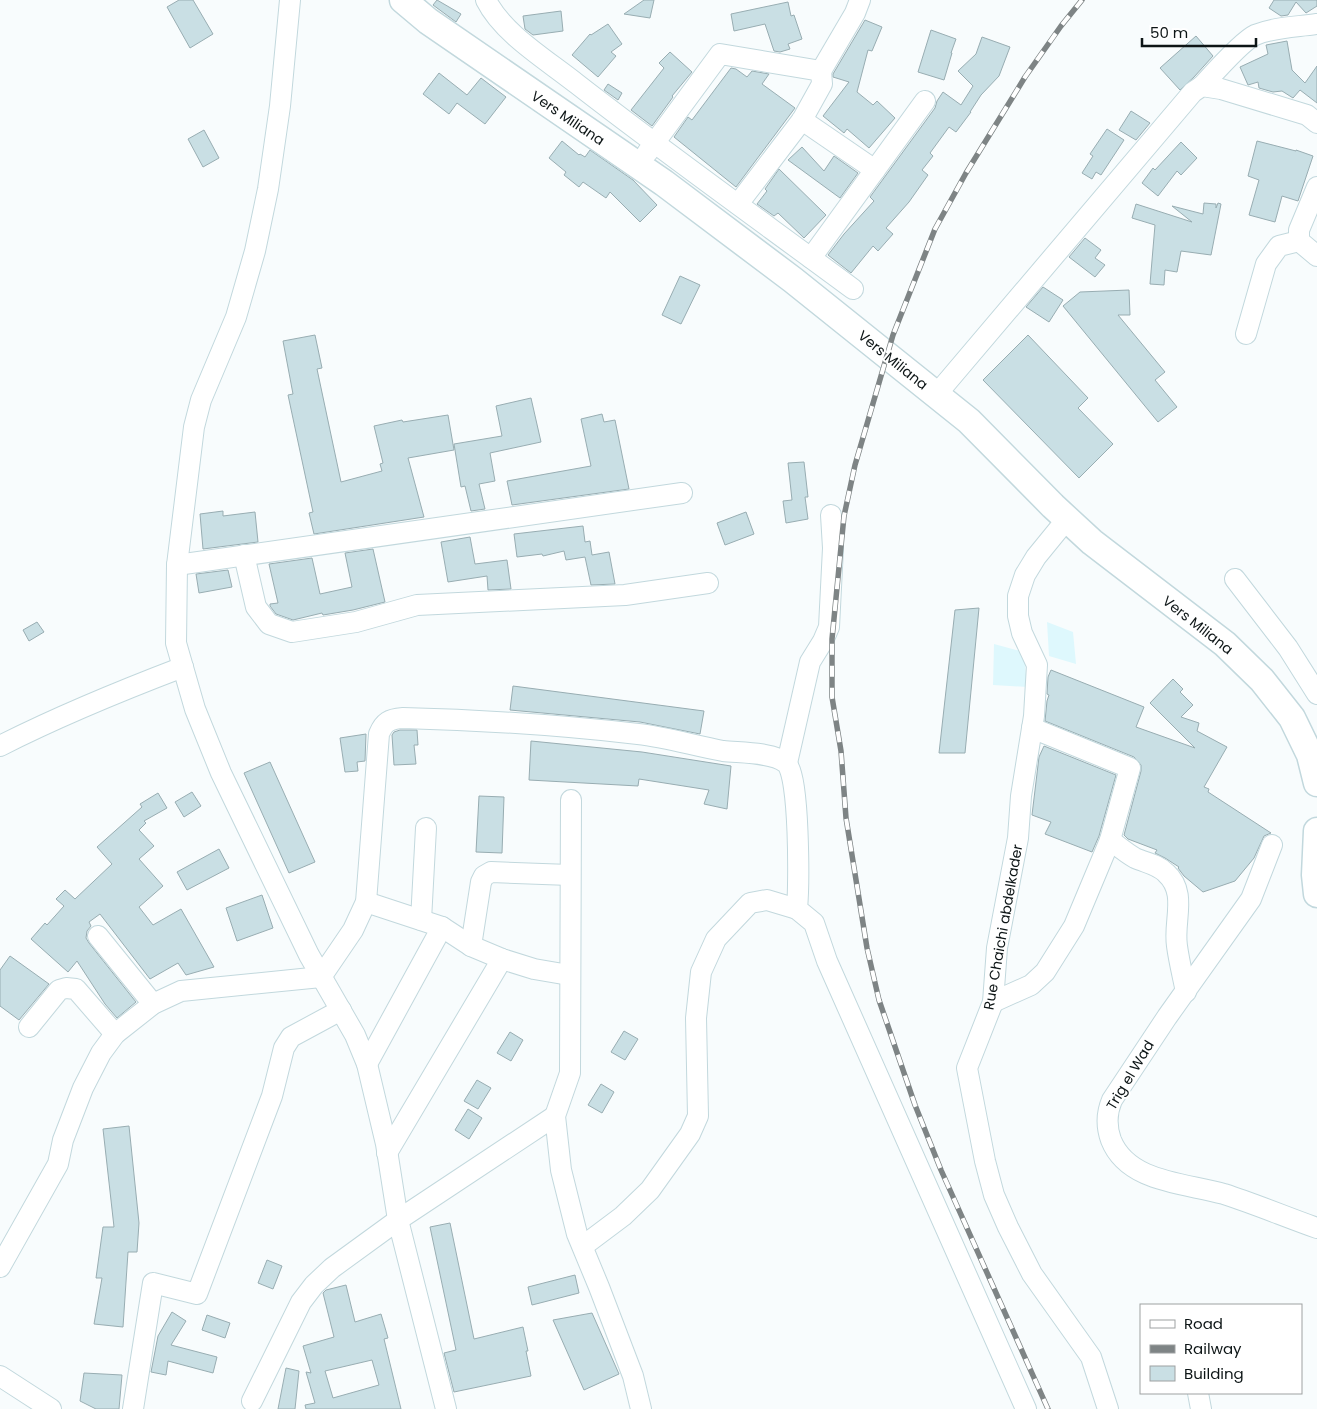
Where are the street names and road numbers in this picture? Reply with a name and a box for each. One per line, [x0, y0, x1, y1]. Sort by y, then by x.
street label: Vers Miliana [527, 86, 609, 150]
street label: Vers Miliana [854, 326, 932, 394]
street label: Vers Miliana [1158, 591, 1238, 659]
street label: Rue Chaichi abdelkader [979, 843, 1027, 1011]
street label: Trig el Wad [1101, 1036, 1159, 1114]

